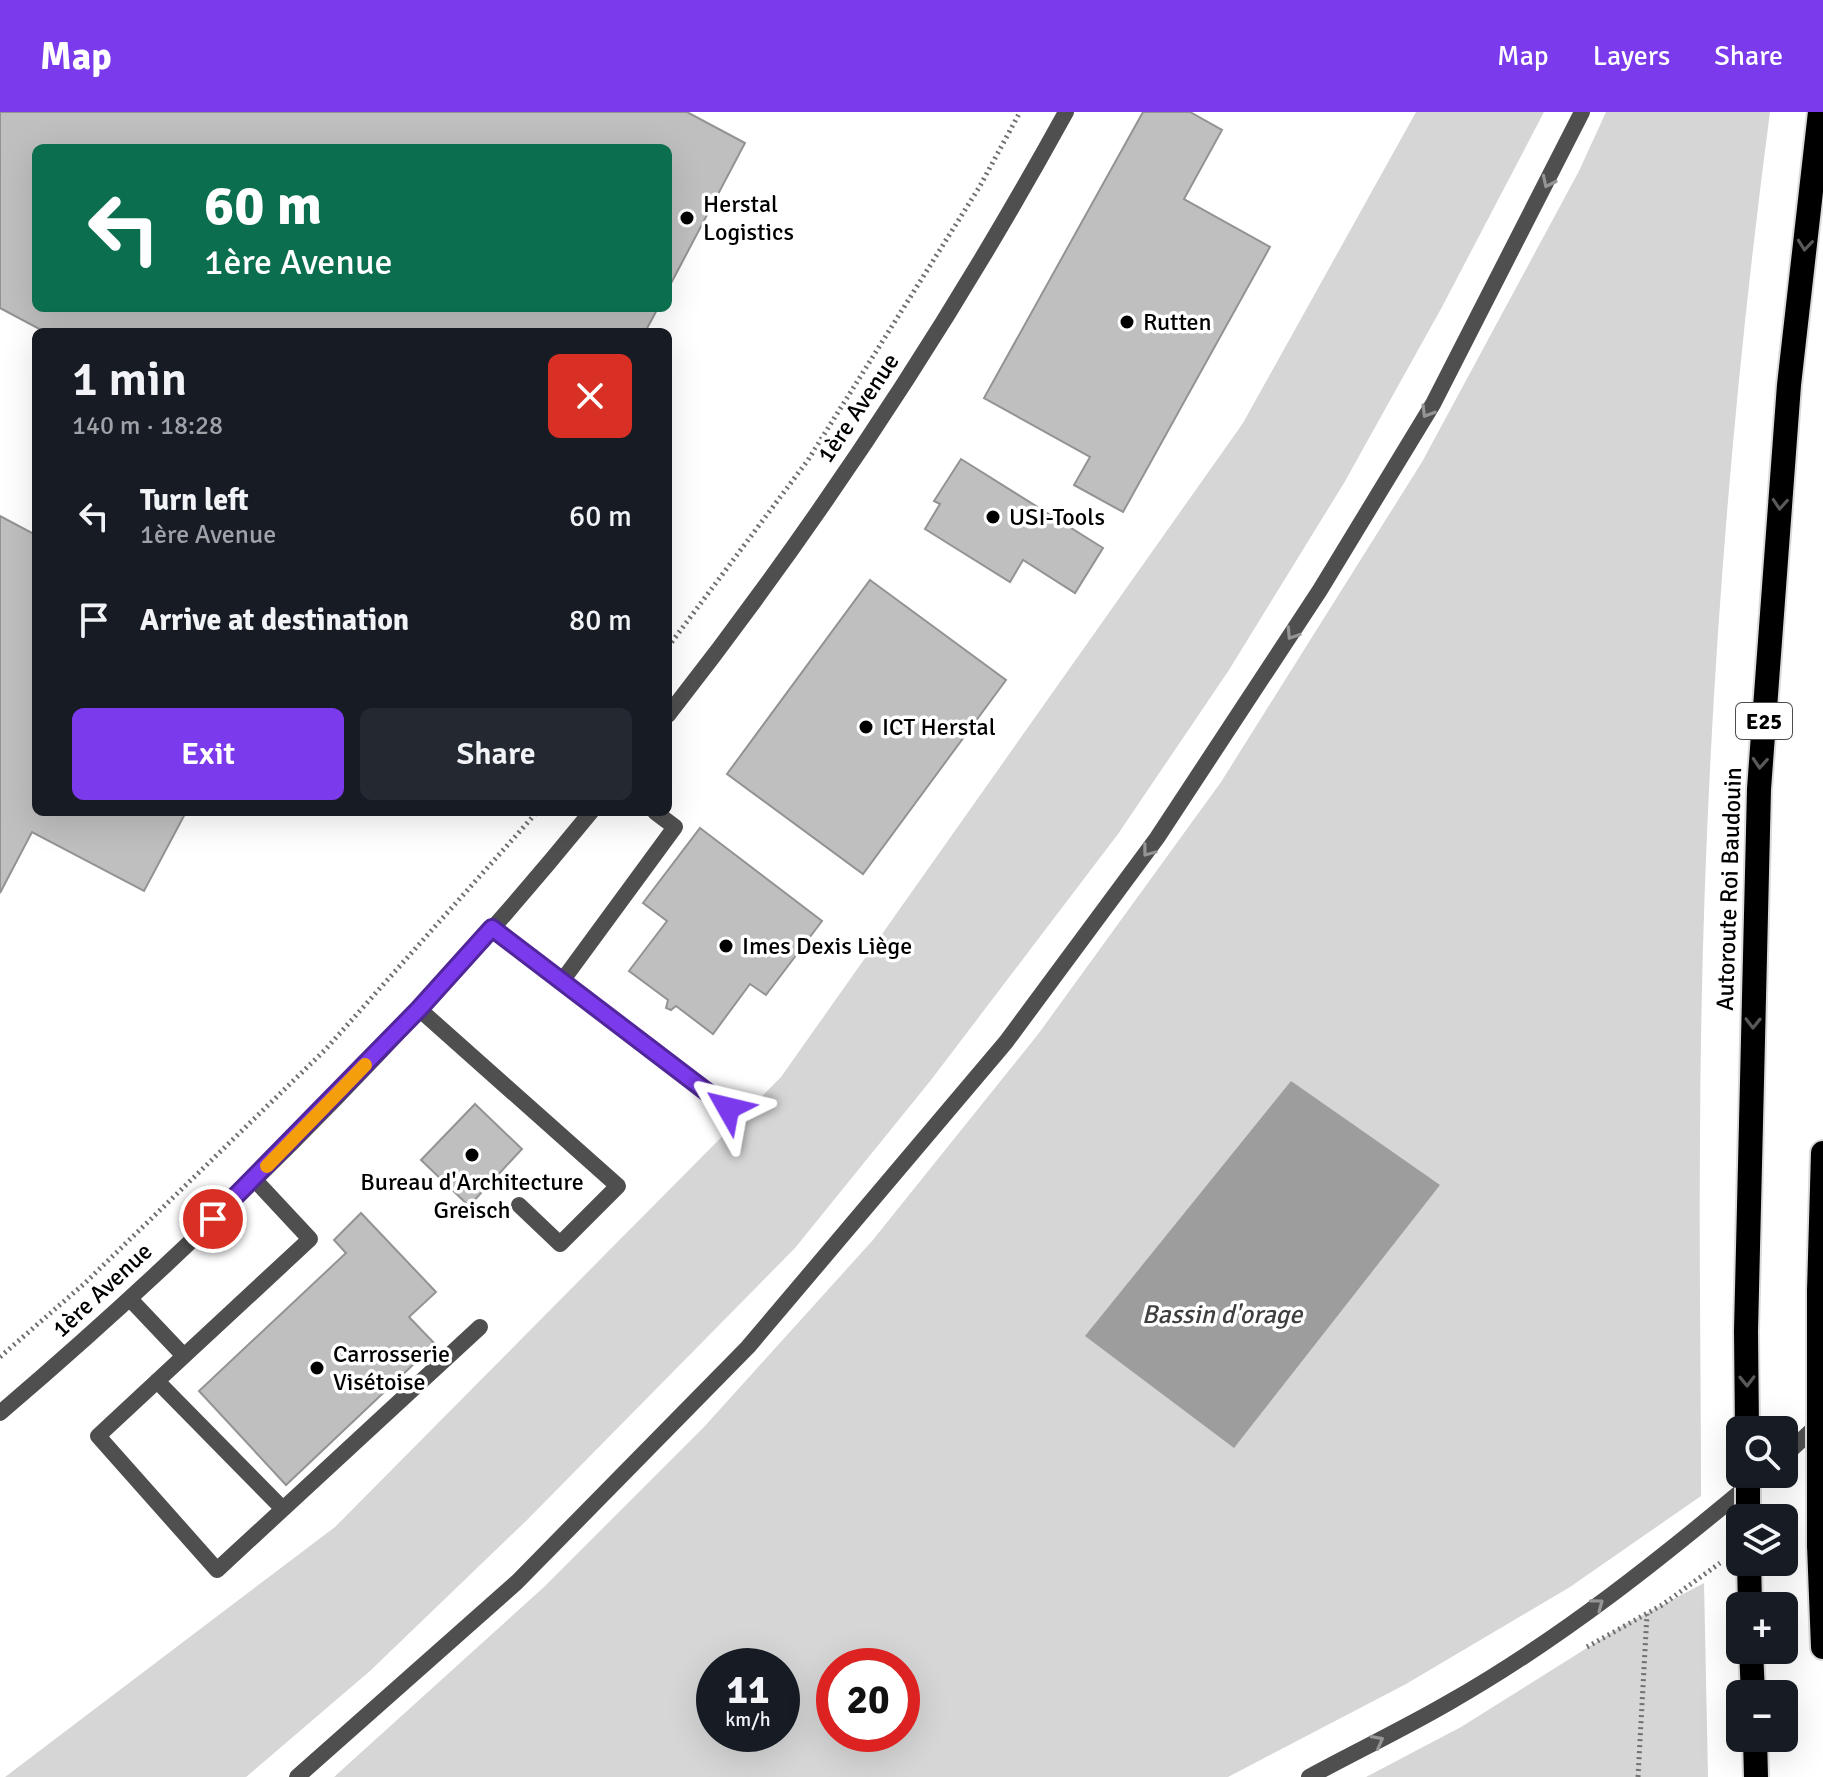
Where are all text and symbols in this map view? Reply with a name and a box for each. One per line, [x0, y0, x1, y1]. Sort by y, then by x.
text: Map [40, 33, 112, 80]
text: Map [1497, 39, 1549, 73]
text: Layers [1593, 39, 1670, 73]
text: Share [1714, 39, 1783, 73]
text: 60 m [204, 171, 322, 240]
one-way arrow [1542, 174, 1558, 189]
icon: left [72, 176, 176, 280]
place label: Herstal Logistics [703, 189, 794, 247]
marker: Herstal Logistics [678, 209, 696, 227]
one-way arrow [1796, 239, 1813, 252]
text: 1ère Avenue [204, 240, 393, 285]
place label: Rutten [1143, 307, 1212, 337]
marker: Rutten [1118, 313, 1136, 331]
street label: 1ère Avenue [810, 347, 906, 469]
text: 1 min [72, 350, 187, 409]
button: close [548, 354, 632, 438]
one-way arrow [1421, 404, 1437, 418]
text: 140 m · 18:28 [72, 410, 223, 442]
text: Turn left [140, 482, 249, 519]
icon: left [72, 494, 116, 538]
text: 60 m [569, 498, 632, 535]
one-way arrow [1772, 498, 1789, 511]
place label: USI-Tools [1009, 502, 1105, 532]
marker: USI-Tools [984, 508, 1002, 526]
text: 1ère Avenue [140, 519, 276, 551]
icon: arrive [72, 598, 116, 642]
text: Arrive at destination [140, 602, 409, 639]
text: 80 m [569, 602, 632, 639]
one-way arrow [1286, 625, 1301, 640]
road number: E25 [1736, 703, 1792, 739]
button: Exit [72, 708, 344, 800]
button: Share [360, 708, 632, 800]
place label: ICT Herstal [882, 712, 996, 742]
marker: ICT Herstal [857, 718, 875, 736]
one-way arrow [1752, 757, 1769, 770]
street label: Autoroute Roi Baudouin [1710, 767, 1748, 1011]
one-way arrow [1143, 842, 1157, 856]
place label: Imes Dexis Liège [742, 931, 912, 961]
marker: Imes Dexis Liège [717, 937, 735, 955]
one-way arrow [1745, 1017, 1762, 1030]
position arrow [686, 1066, 770, 1150]
marker: Bureau d'Architecture Greisch [463, 1146, 481, 1164]
place label: Bureau d'Architecture Greisch [360, 1167, 584, 1225]
pin [179, 1185, 247, 1253]
icon: arrive [191, 1197, 235, 1241]
street label: 1ère Avenue [46, 1236, 158, 1344]
water label: Bassin d'orage [1142, 1299, 1304, 1331]
place label: Carrosserie Visétoise [333, 1339, 450, 1397]
marker: Carrosserie Visétoise [308, 1359, 326, 1377]
one-way arrow [1738, 1375, 1756, 1388]
map controls [1726, 1416, 1798, 1752]
button: search [1726, 1416, 1798, 1488]
button: layers [1726, 1504, 1798, 1576]
button: + [1726, 1592, 1798, 1664]
one-way arrow [1589, 1599, 1604, 1613]
speed limit sign: 20 [816, 1648, 920, 1752]
text: 11 [726, 1665, 770, 1715]
button: − [1726, 1680, 1798, 1752]
text: km/h [725, 1707, 771, 1732]
one-way arrow [1369, 1735, 1384, 1750]

